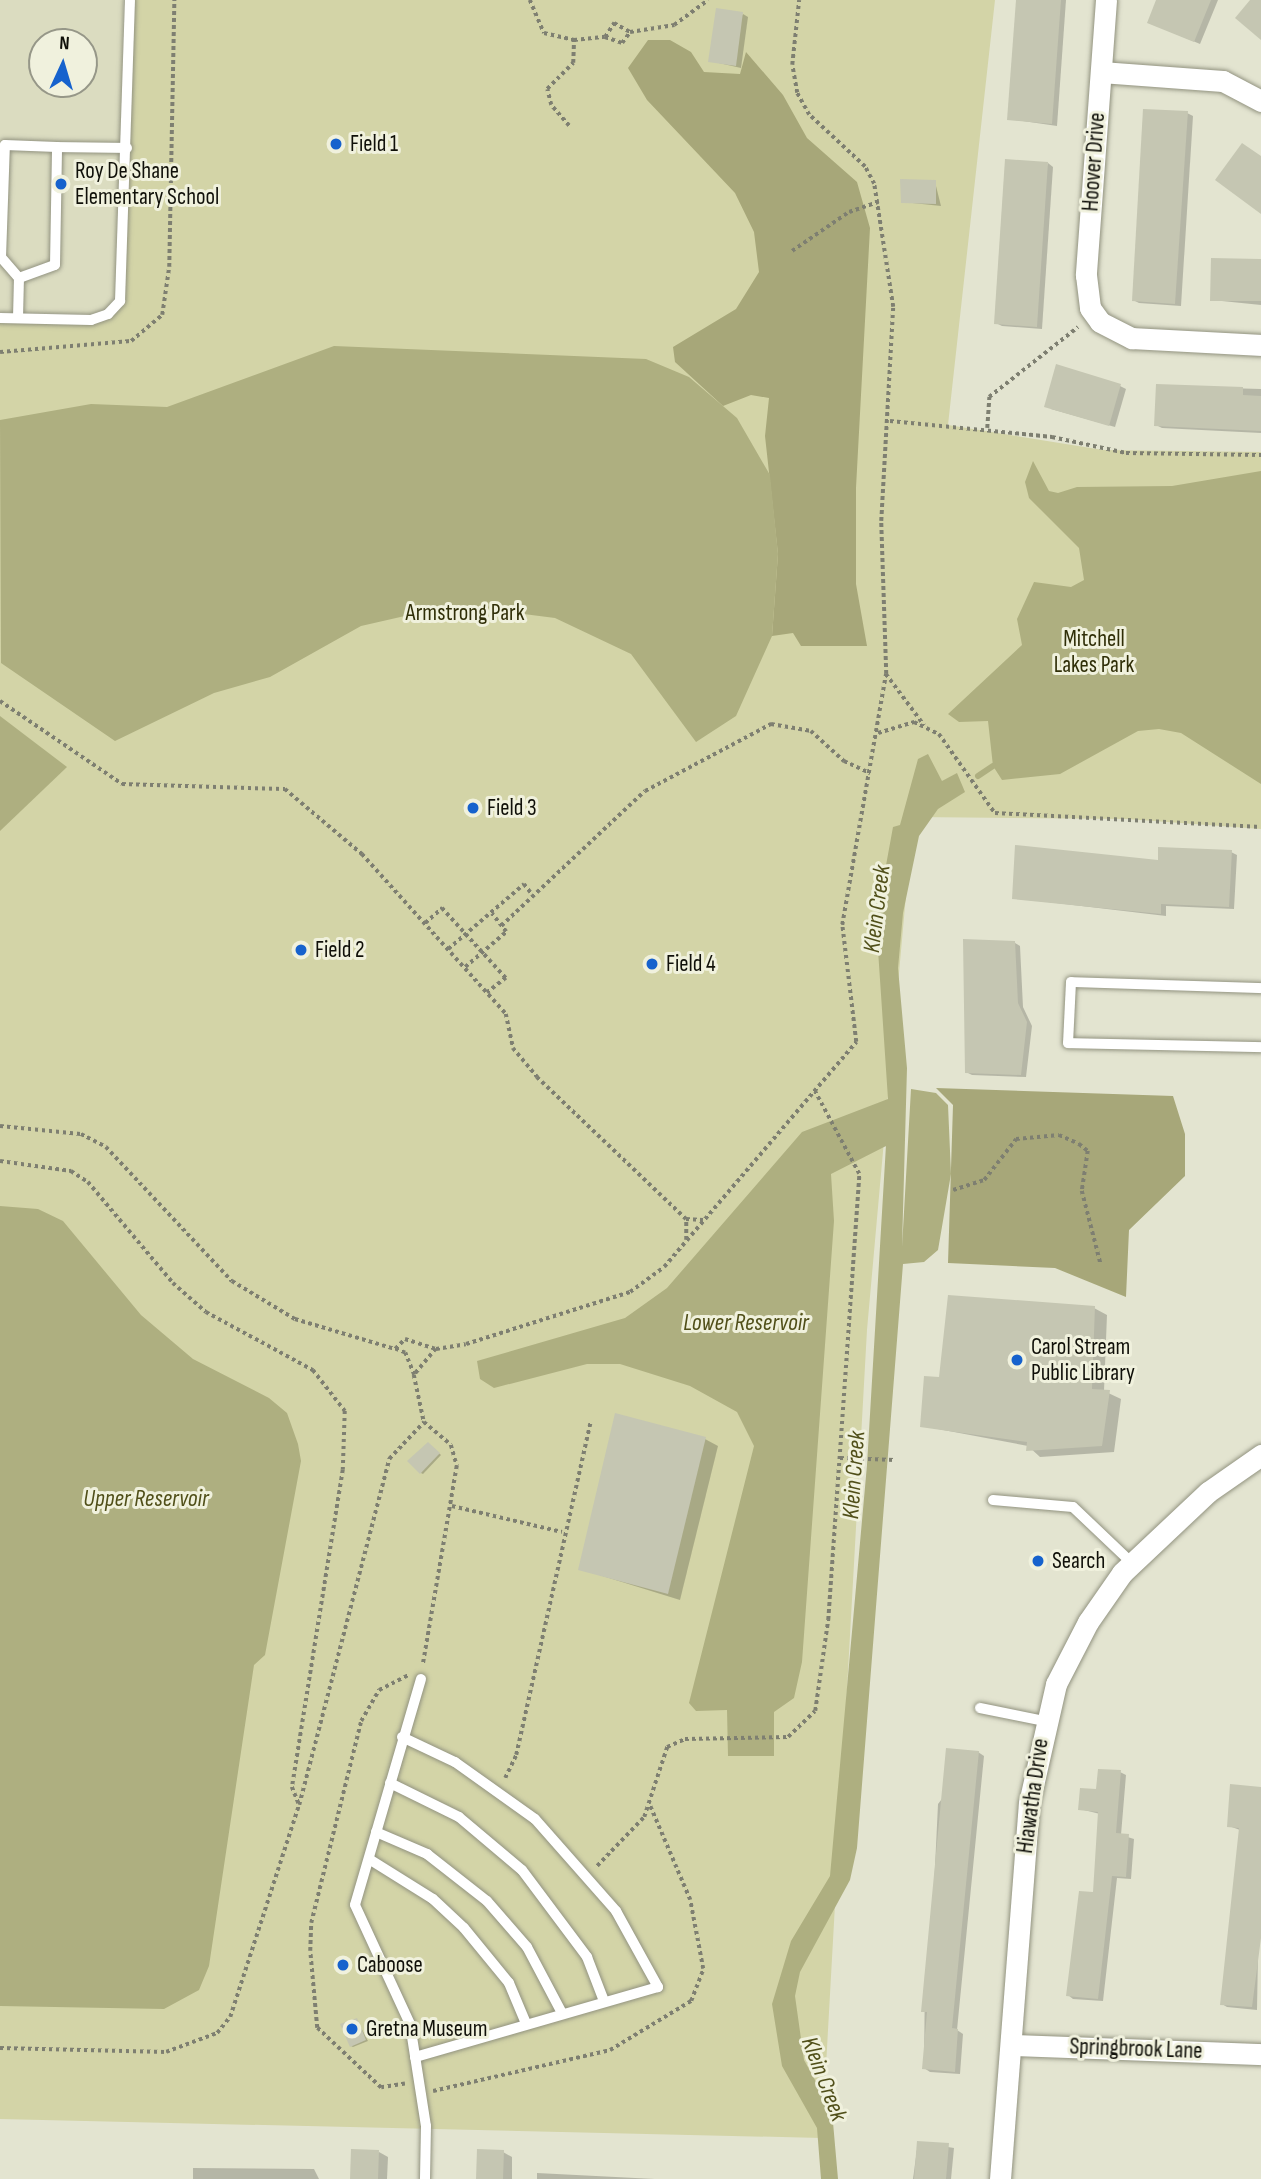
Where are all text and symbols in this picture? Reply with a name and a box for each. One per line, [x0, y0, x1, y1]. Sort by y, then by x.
north arrow [28, 28, 98, 98]
text: N [58, 32, 70, 55]
street label: Hoover Drive [1077, 112, 1111, 212]
place label: Field 1 [350, 130, 398, 158]
marker: Field 1 [328, 136, 344, 152]
place label: Roy De Shane Elementary School [75, 157, 219, 211]
marker: Roy De Shane Elementary School [53, 176, 69, 192]
park label: Armstrong Park [405, 599, 525, 627]
park label: Mitchell Lakes Park [1054, 625, 1134, 679]
place label: Field 3 [487, 794, 537, 822]
marker: Field 3 [465, 800, 481, 816]
water label: Klein Creek [857, 864, 897, 954]
place label: Field 2 [315, 936, 365, 964]
marker: Field 2 [293, 942, 309, 958]
place label: Field 4 [666, 950, 716, 978]
marker: Field 4 [644, 956, 660, 972]
water label: Lower Reservoir [683, 1309, 809, 1337]
place label: Carol Stream Public Library [1031, 1333, 1135, 1387]
marker: Carol Stream Public Library [1009, 1352, 1025, 1368]
water label: Klein Creek [837, 1430, 871, 1520]
water label: Upper Reservoir [83, 1485, 209, 1513]
place label: Search [1052, 1547, 1105, 1575]
marker: Search [1030, 1553, 1046, 1569]
street label: Hiawatha Drive [1011, 1737, 1055, 1855]
place label: Caboose [357, 1951, 423, 1979]
marker: Caboose [335, 1957, 351, 1973]
place label: Gretna Museum [366, 2015, 487, 2043]
marker: Gretna Museum [344, 2021, 360, 2037]
water label: Klein Creek [795, 2033, 853, 2125]
street label: Springbrook Lane [1069, 2033, 1203, 2065]

